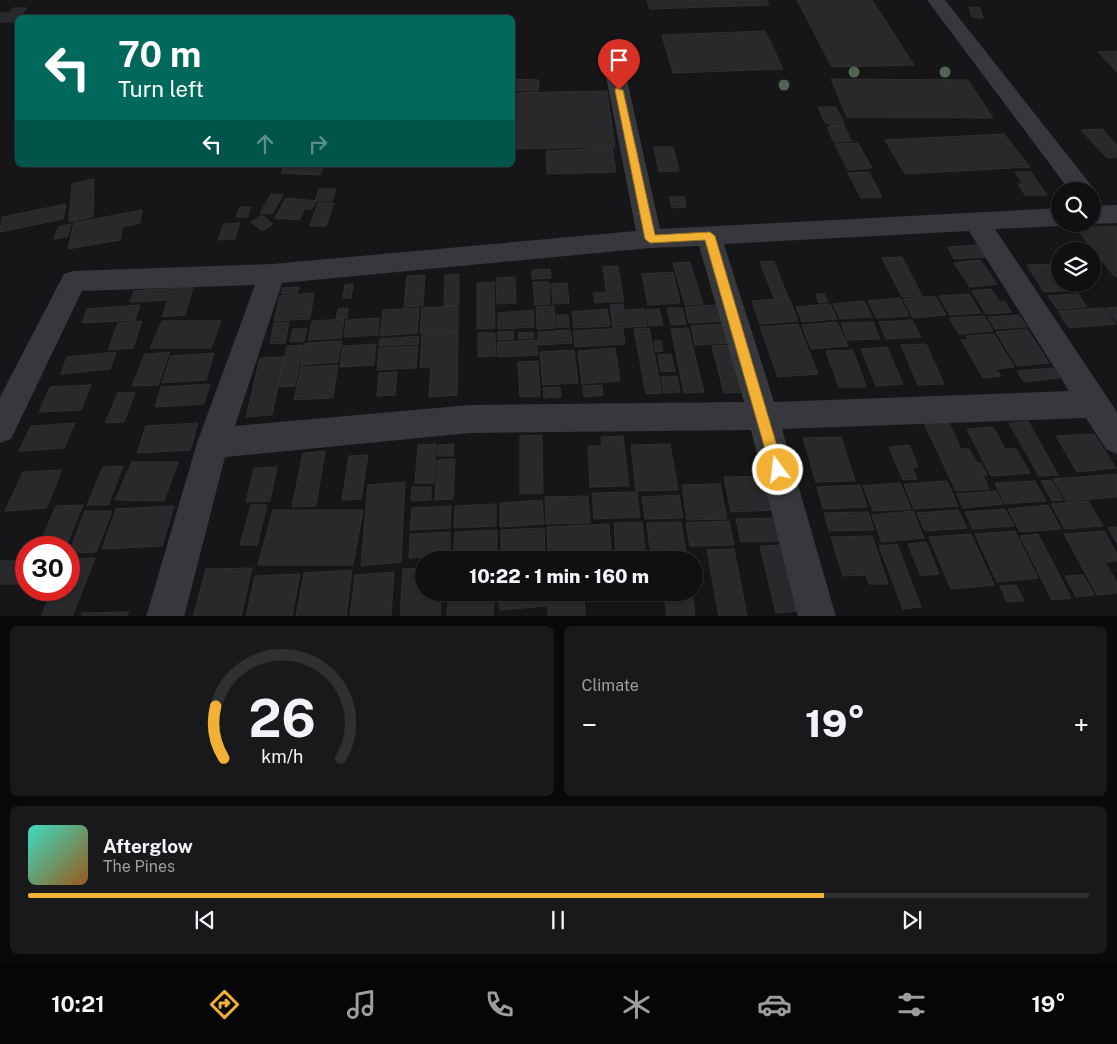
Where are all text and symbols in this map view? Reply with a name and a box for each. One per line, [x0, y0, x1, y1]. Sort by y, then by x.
text: 70 m [118, 34, 201, 75]
icon: left [35, 35, 100, 100]
pin [598, 39, 640, 90]
icon: arrive [605, 46, 633, 74]
text: Turn left [118, 76, 204, 102]
icon: left [198, 130, 226, 158]
icon: ahead [251, 130, 279, 158]
icon: right [304, 130, 332, 158]
map controls [1051, 182, 1101, 292]
button: search [1051, 182, 1101, 232]
button: layers [1051, 242, 1101, 292]
position arrow [751, 443, 803, 495]
speed limit sign: 30 [15, 536, 80, 601]
text: 10:22 · 1 min · 160 m [469, 565, 649, 587]
text: Climate [582, 676, 639, 695]
text: 26 [248, 688, 315, 749]
text: 19° [805, 701, 865, 746]
text: − [582, 708, 597, 741]
text: + [1073, 708, 1089, 741]
text: km/h [261, 746, 303, 767]
text: Afterglow [103, 835, 193, 857]
text: The Pines [103, 857, 175, 876]
icon: previous [191, 906, 219, 934]
icon: pause [544, 906, 572, 934]
icon: next [898, 906, 926, 934]
icon: directions [207, 987, 242, 1022]
icon: music [344, 987, 379, 1022]
icon: phone [482, 987, 517, 1022]
icon: climate [619, 987, 654, 1022]
icon: car [757, 987, 792, 1022]
icon: filters [894, 987, 929, 1022]
text: 10:21 [51, 991, 105, 1017]
text: 19° [1031, 991, 1066, 1017]

